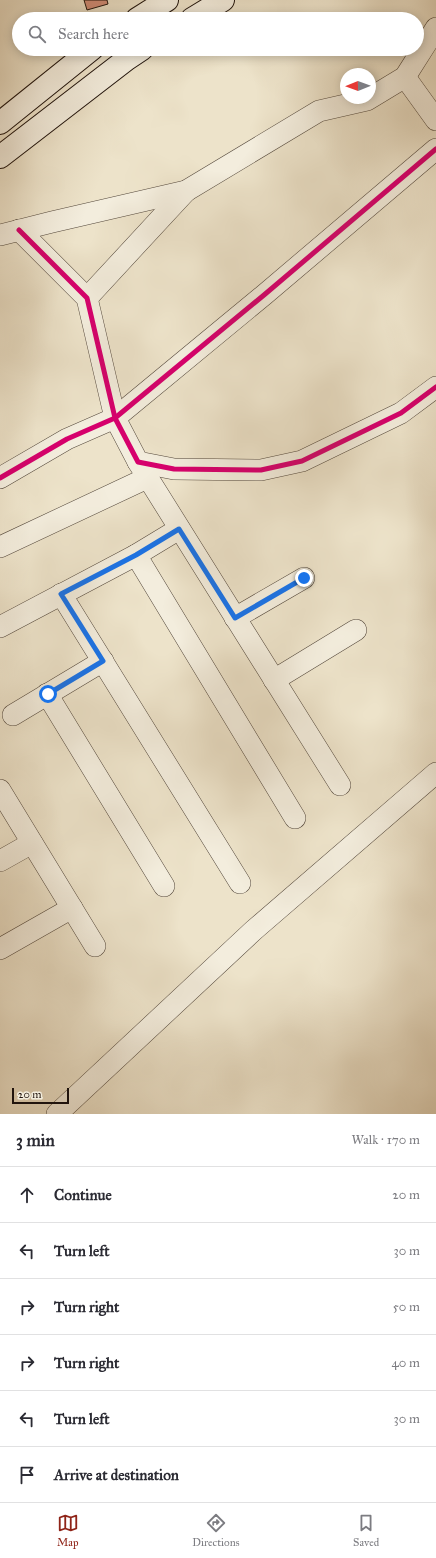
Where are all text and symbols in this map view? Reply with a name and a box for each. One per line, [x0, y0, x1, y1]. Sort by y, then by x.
search box [12, 12, 424, 56]
icon: search [26, 23, 48, 45]
text: Search here [58, 25, 129, 43]
north arrow [340, 68, 376, 104]
route end [295, 569, 313, 587]
route start [39, 685, 57, 703]
scale bar [12, 1086, 69, 1105]
text: 20 m [18, 1088, 41, 1101]
text: 3 min [16, 1130, 55, 1151]
text: Walk · 170 m [351, 1132, 420, 1148]
icon: ahead [16, 1184, 38, 1206]
text: Continue [54, 1186, 112, 1204]
text: 20 m [392, 1187, 420, 1203]
icon: left [16, 1240, 38, 1262]
text: Turn left [54, 1242, 110, 1260]
text: 30 m [394, 1243, 420, 1259]
icon: right [16, 1296, 38, 1318]
text: Turn right [54, 1298, 119, 1316]
text: 50 m [393, 1299, 420, 1315]
icon: right [16, 1352, 38, 1374]
text: Turn right [54, 1354, 119, 1372]
text: 40 m [391, 1355, 420, 1371]
icon: left [16, 1408, 38, 1430]
text: Turn left [54, 1410, 110, 1428]
text: 30 m [394, 1411, 420, 1427]
icon: arrive [16, 1464, 38, 1486]
text: Arrive at destination [54, 1466, 179, 1484]
tab: Map [57, 1512, 79, 1549]
tab: Directions [192, 1512, 240, 1549]
tab: Saved [353, 1512, 379, 1549]

